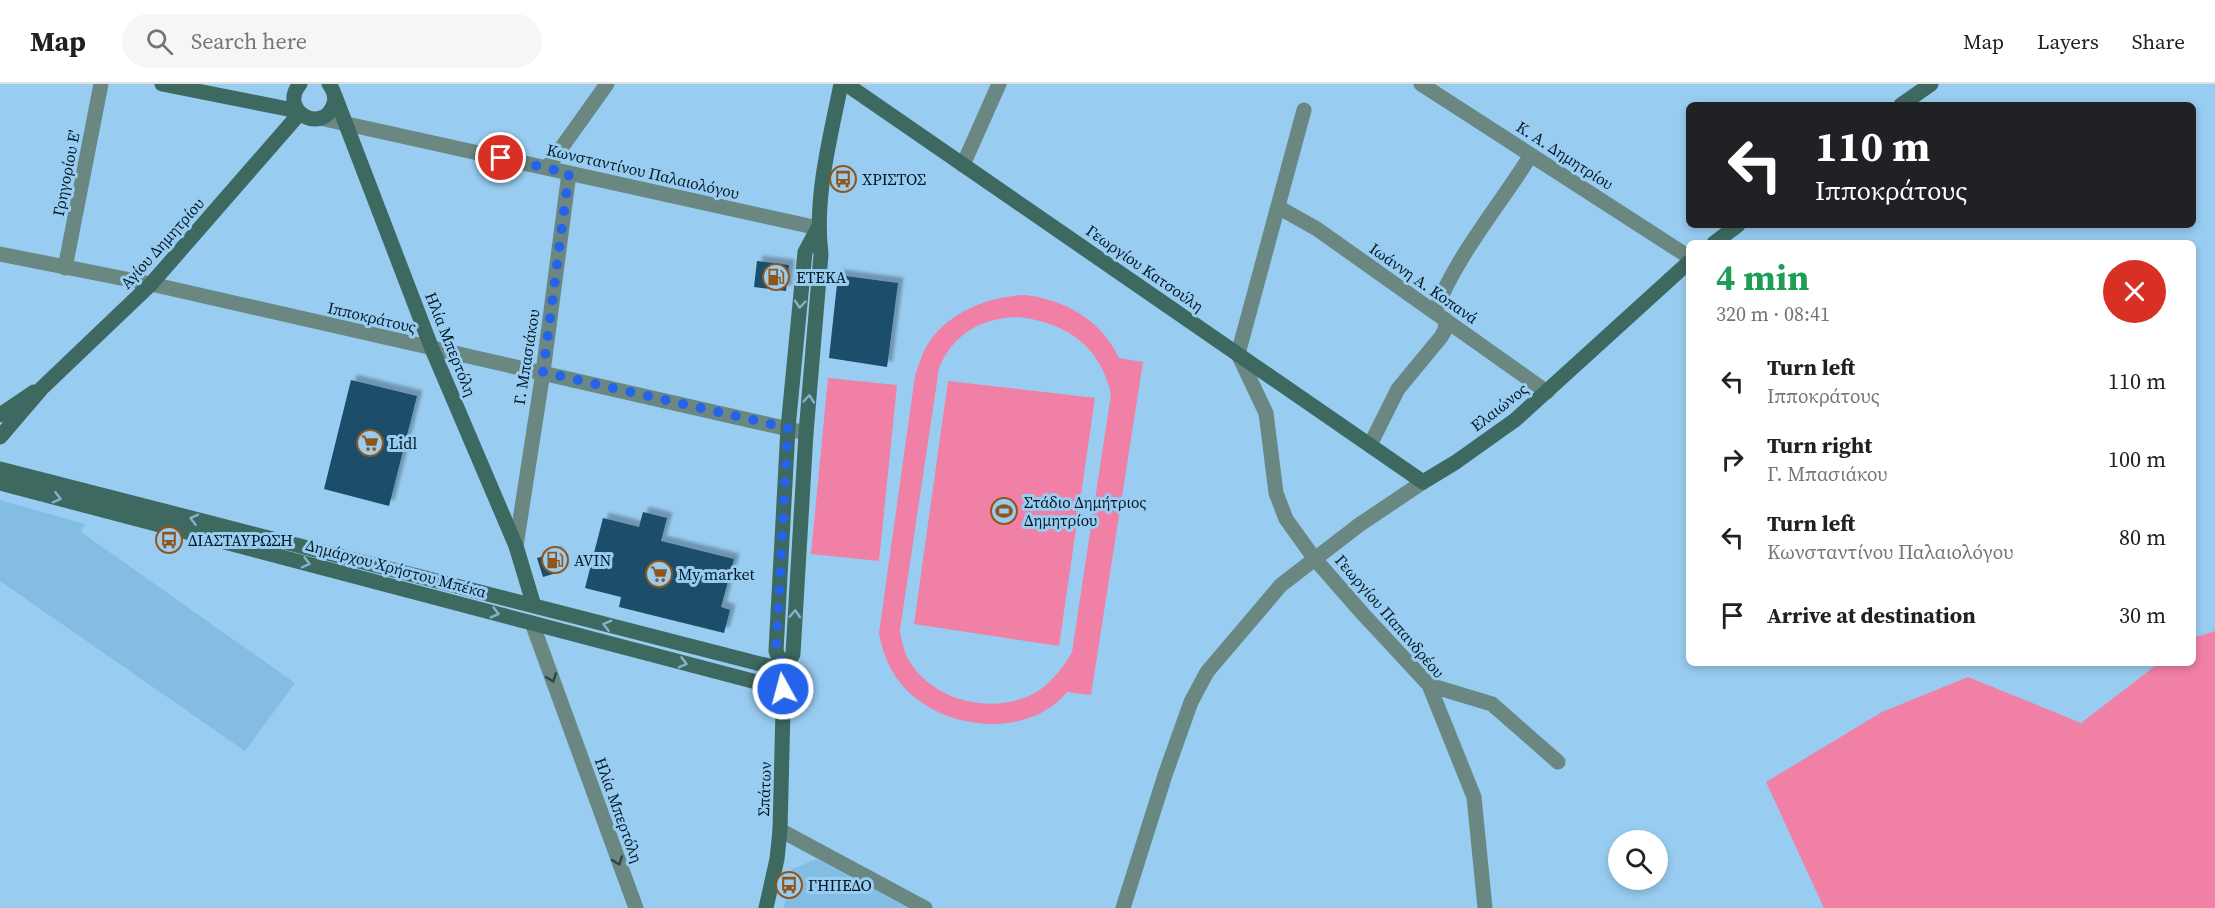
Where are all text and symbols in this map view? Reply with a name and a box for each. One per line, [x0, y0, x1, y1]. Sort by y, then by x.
search box [122, 14, 542, 68]
text: Map [30, 22, 86, 60]
icon: search [143, 25, 176, 58]
text: Search here [191, 26, 307, 56]
text: Map [1963, 27, 2004, 56]
text: Layers [2037, 27, 2099, 56]
text: Share [2132, 27, 2185, 56]
street label: Κ. Α. Δημητρίου [1512, 115, 1618, 195]
text: 110 m [1815, 117, 1930, 175]
icon: left [1716, 126, 1794, 204]
street label: Γρηγορίου Ε' [47, 128, 85, 218]
pin [475, 132, 526, 183]
street label: Κωνσταντίνου Παλαιολόγου [545, 138, 741, 204]
icon: arrive [484, 141, 517, 174]
bus stop icon: ΧΡΙΣΤΟΣ [828, 164, 858, 194]
place label: ΧΡΙΣΤΟΣ [862, 168, 926, 190]
text: Ιπποκράτους [1815, 172, 1967, 209]
street label: Αγίου Δημητρίου [115, 193, 209, 293]
street label: Γεωργίου Κατσούλη [1082, 219, 1208, 317]
street label: Ιωάννη Α. Κοπανά [1365, 237, 1483, 329]
text: 4 min [1716, 253, 1809, 302]
button: close [2103, 260, 2166, 323]
fuel station icon: ΕΤΕΚΑ [761, 262, 791, 292]
place label: ΕΤΕΚΑ [796, 266, 847, 288]
street label: Ηλία Μπερτόλη [420, 289, 482, 399]
street label: Ιπποκράτους [326, 296, 418, 338]
one-way arrow [794, 300, 807, 309]
text: 320 m · 08:41 [1716, 300, 1830, 328]
street label: Γ. Μπασιάκου [508, 308, 544, 406]
text: Turn left [1767, 352, 1855, 382]
icon: left [1716, 365, 1749, 398]
text: 110 m [2108, 366, 2166, 396]
street label: Ελαιώνος [1466, 378, 1532, 436]
text: Ιπποκράτους [1767, 382, 1880, 410]
one-way arrow [802, 394, 815, 403]
supermarket icon: Lidl [355, 428, 385, 458]
text: Turn right [1767, 430, 1872, 460]
place label: Lidl [389, 432, 417, 454]
icon: right [1716, 443, 1749, 476]
text: 100 m [2108, 444, 2166, 474]
text: Γ. Μπασιάκου [1767, 460, 1888, 488]
one-way arrow [51, 491, 61, 503]
place label: Στάδιο Δημήτριος Δημητρίου [1024, 491, 1147, 531]
sports icon: Στάδιο Δημήτριος Δημητρίου [989, 496, 1019, 526]
text: Turn left [1767, 508, 1855, 538]
one-way arrow [189, 514, 200, 526]
icon: left [1716, 521, 1749, 554]
text: 80 m [2119, 522, 2166, 552]
bus stop icon: ΔΙΑΣΤΑΥΡΩΣΗ [154, 525, 184, 555]
place label: ΔΙΑΣΤΑΥΡΩΣΗ [188, 529, 293, 551]
street label: Δημάρχου Χρήστου Μπέκα [303, 533, 489, 603]
text: Κωνσταντίνου Παλαιολόγου [1767, 538, 2013, 566]
fuel station icon: AVIN [540, 545, 570, 575]
place label: AVIN [574, 549, 611, 571]
street label: Γεωργίου Παπανδρέου [1330, 550, 1450, 682]
one-way arrow [301, 556, 311, 569]
supermarket icon: My market [644, 559, 674, 589]
place label: My market [678, 563, 756, 585]
icon: arrive [1716, 599, 1749, 632]
text: Arrive at destination [1767, 600, 1976, 630]
text: 30 m [2119, 600, 2166, 630]
one-way arrow [489, 606, 500, 618]
one-way arrow [789, 610, 802, 619]
one-way arrow [602, 619, 612, 632]
one-way arrow [677, 656, 688, 668]
position arrow [751, 657, 815, 721]
one-way arrow [544, 672, 557, 682]
street label: Ηλία Μπερτόλη [590, 754, 648, 866]
street label: Σπάτων [752, 761, 776, 817]
map controls [1608, 830, 1668, 890]
button: search [1608, 830, 1668, 890]
one-way arrow [611, 855, 624, 866]
bus stop icon: ΓΗΠΕΔΟ [774, 870, 804, 900]
place label: ΓΗΠΕΔΟ [808, 874, 872, 896]

